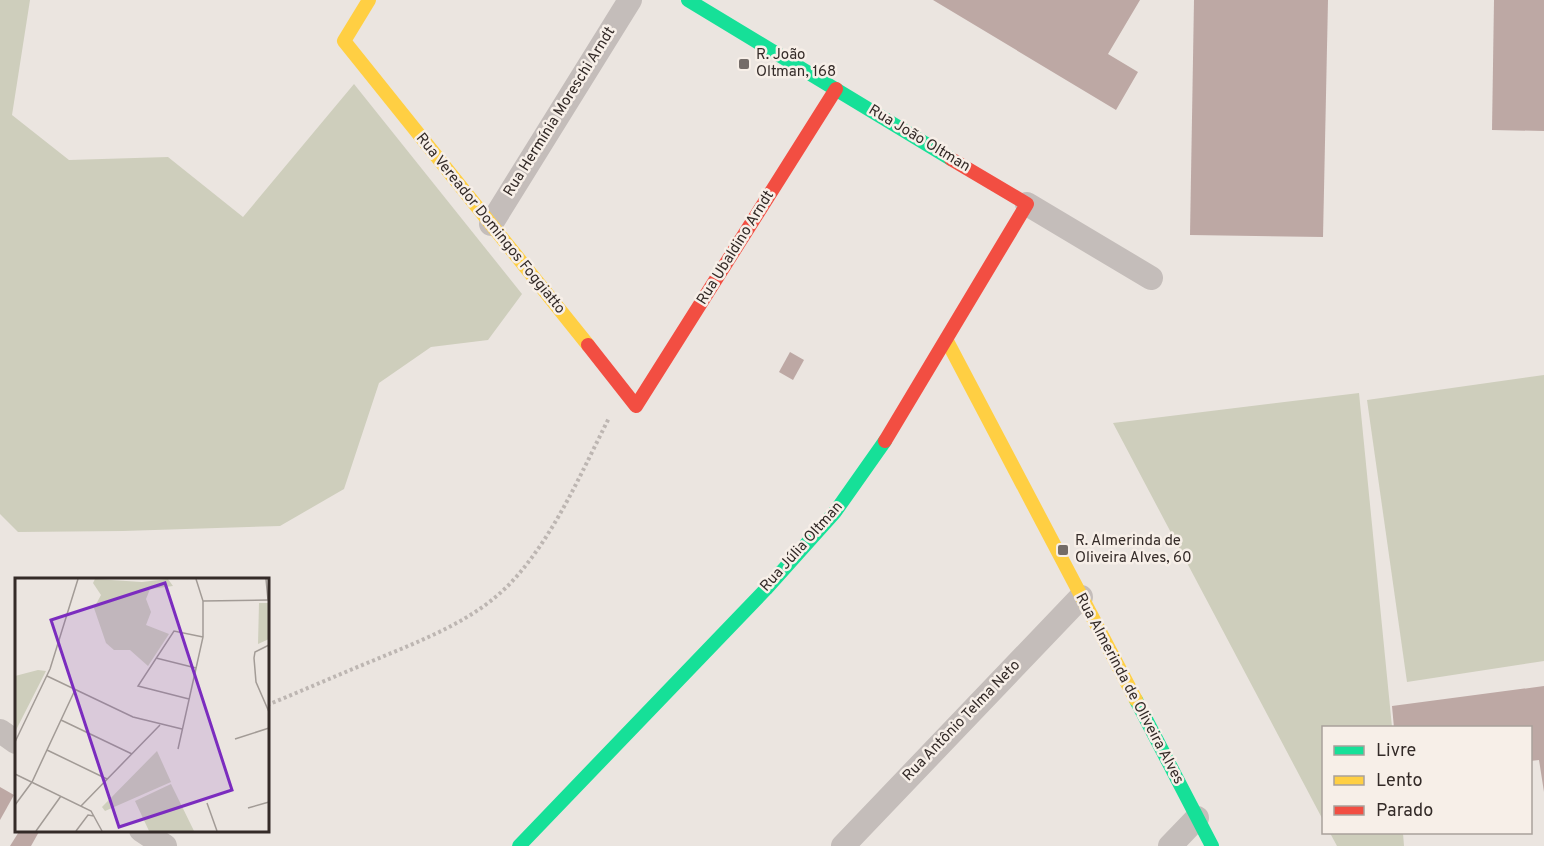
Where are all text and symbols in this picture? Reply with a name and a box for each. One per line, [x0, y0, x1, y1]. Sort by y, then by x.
street label: Rua Hermínia Moreschi Arndt [500, 24, 620, 200]
place label: R. João Oltman, 168 [756, 46, 836, 82]
marker: R. João Oltman, 168 [737, 57, 751, 71]
street label: Rua João Oltman [865, 101, 973, 177]
street label: Rua Vereador Domingos Foggiatto [411, 130, 569, 318]
street label: Rua Ubaldino Arndt [693, 187, 779, 309]
street label: Rua Júlia Oltman [757, 498, 847, 596]
place label: R. Almerinda de Oliveira Alves, 60 [1075, 532, 1192, 568]
marker: R. Almerinda de Oliveira Alves, 60 [1056, 543, 1070, 557]
inset map [15, 578, 268, 831]
street label: Rua Almerinda de Oliveira Alves [1070, 590, 1188, 788]
street label: Rua Antônio Telma Neto [899, 656, 1025, 786]
legend [1322, 726, 1532, 834]
text: Livre [1376, 740, 1416, 763]
text: Lento [1376, 770, 1422, 793]
text: Parado [1376, 800, 1433, 823]

